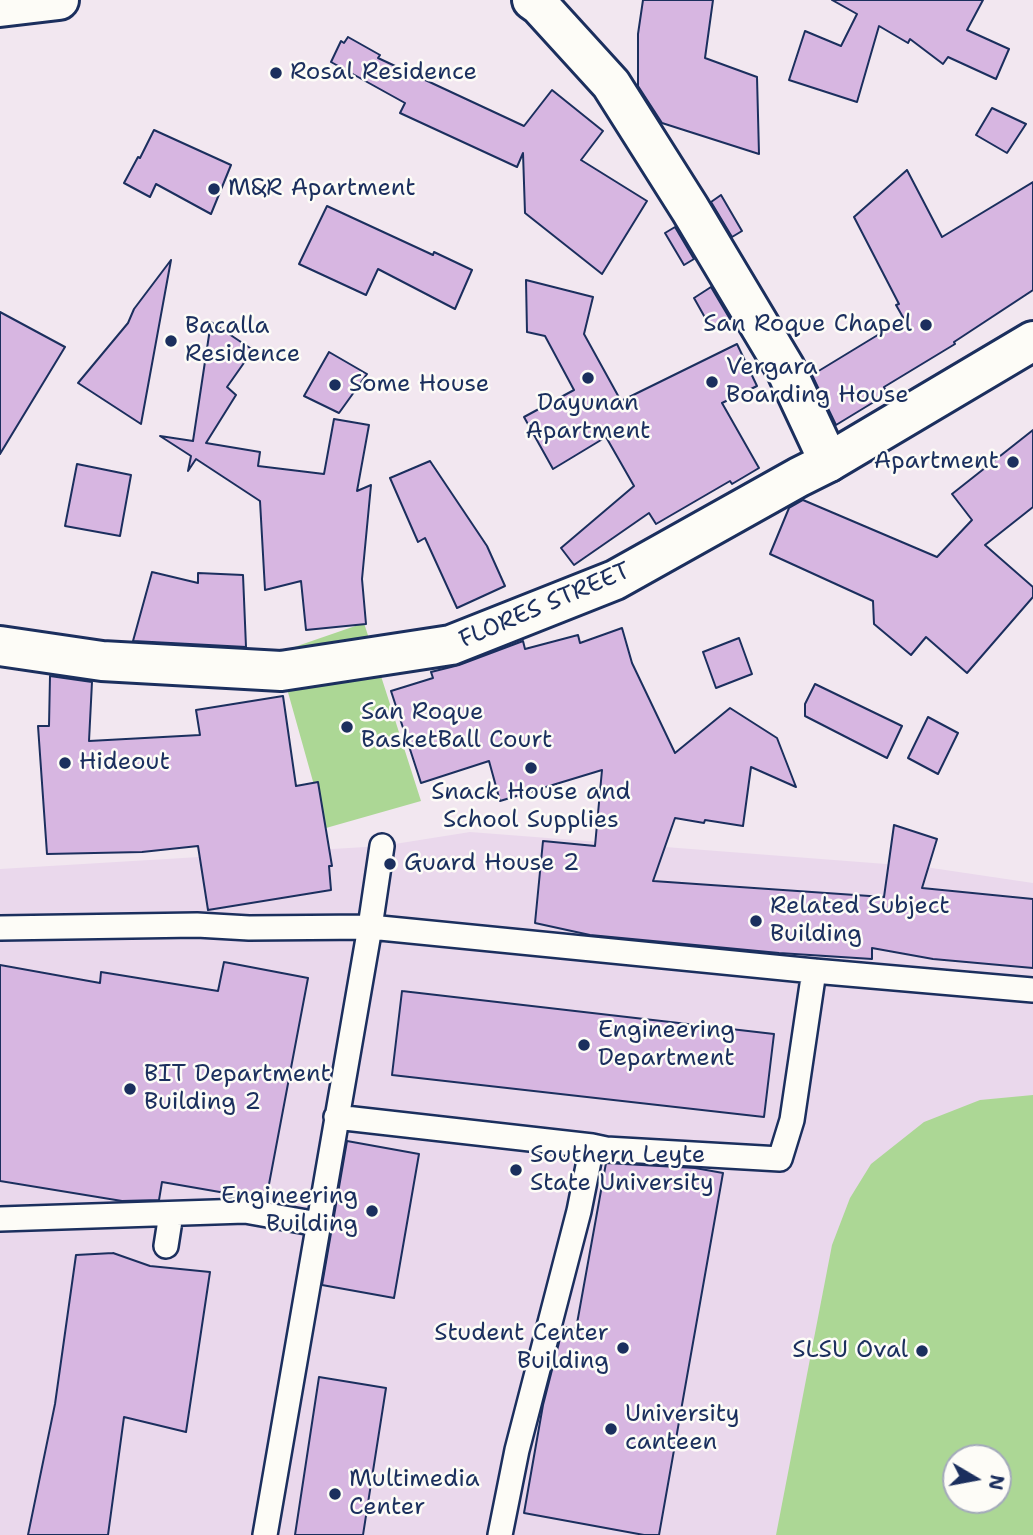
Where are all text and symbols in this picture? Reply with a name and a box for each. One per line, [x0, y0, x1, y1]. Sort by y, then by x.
place label: Rosal Residence [290, 59, 477, 87]
marker: Rosal Residence [268, 65, 284, 81]
place label: M&R Apartment [228, 175, 416, 203]
marker: M&R Apartment [206, 181, 222, 197]
place label: San Roque Chapel [703, 311, 912, 339]
place label: Bacalla Residence [185, 313, 300, 369]
marker: San Roque Chapel [918, 317, 934, 333]
marker: Bacalla Residence [163, 333, 179, 349]
place label: Vergara Boarding House [726, 354, 909, 410]
marker: Dayunan Apartment [580, 370, 596, 386]
place label: Some House [349, 371, 489, 399]
marker: Vergara Boarding House [704, 374, 720, 390]
marker: Some House [327, 377, 343, 393]
place label: Dayunan Apartment [525, 390, 651, 446]
place label: Apartment [874, 448, 999, 476]
marker: Apartment [1005, 454, 1021, 470]
street label: FLORES STREET [455, 557, 635, 655]
place label: San Roque BasketBall Court [361, 699, 552, 755]
marker: San Roque BasketBall Court [339, 719, 355, 735]
place label: Hideout [79, 749, 170, 777]
marker: Hideout [57, 755, 73, 771]
marker: Snack House and School Supplies [523, 760, 539, 776]
place label: Snack House and School Supplies [431, 779, 631, 835]
place label: Guard House 2 [404, 850, 580, 878]
marker: Guard House 2 [382, 856, 398, 872]
place label: Related Subject Building [770, 893, 950, 949]
marker: Related Subject Building [748, 913, 764, 929]
place label: Engineering Department [598, 1017, 735, 1073]
marker: Engineering Department [576, 1037, 592, 1053]
place label: BIT Department Building 2 [144, 1061, 331, 1117]
marker: BIT Department Building 2 [122, 1081, 138, 1097]
place label: Southern Leyte State University [530, 1142, 714, 1198]
marker: Southern Leyte State University [508, 1162, 524, 1178]
place label: Engineering Building [221, 1183, 358, 1239]
marker: Engineering Building [364, 1203, 380, 1219]
place label: Student Center Building [434, 1320, 609, 1376]
place label: SLSU Oval [792, 1337, 908, 1365]
marker: Student Center Building [615, 1340, 631, 1356]
marker: SLSU Oval [914, 1343, 930, 1359]
place label: University canteen [625, 1401, 740, 1457]
marker: University canteen [603, 1421, 619, 1437]
north arrow [942, 1444, 1012, 1514]
place label: Multimedia Center [349, 1466, 480, 1522]
text: N [983, 1473, 1010, 1492]
marker: Multimedia Center [327, 1486, 343, 1502]

